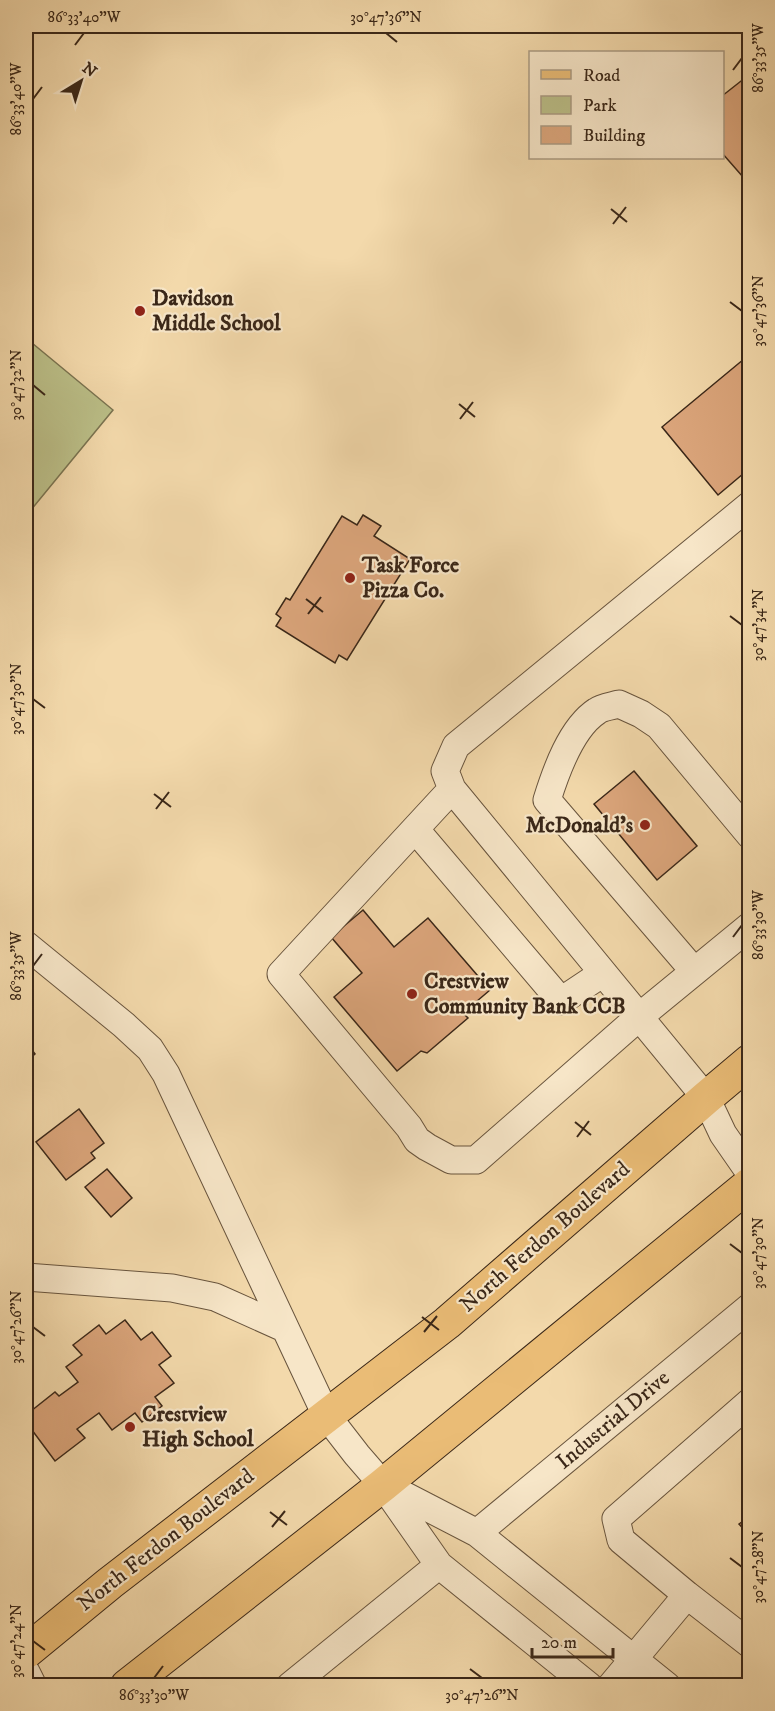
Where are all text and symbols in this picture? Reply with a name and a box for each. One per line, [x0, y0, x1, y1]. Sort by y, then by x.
text: 86°33'40"W [47, 8, 121, 27]
text: 30°47'36"N [350, 8, 422, 27]
text: 86°33'35"W [749, 23, 768, 93]
north arrow [51, 51, 111, 111]
legend [529, 51, 724, 159]
text: N [78, 58, 101, 82]
text: 86°33'40"W [7, 62, 26, 136]
text: Road [583, 65, 620, 87]
text: Park [583, 95, 617, 117]
text: Building [583, 125, 645, 147]
text: 30°47'36"N [749, 275, 768, 347]
place label: Davidson Middle School [152, 285, 281, 337]
marker: Davidson Middle School [133, 304, 147, 318]
text: 30°47'32"N [7, 349, 26, 421]
place label: Task Force Pizza Co. [361, 552, 459, 604]
marker: Task Force Pizza Co. [343, 571, 357, 585]
text: 30°47'34"N [749, 589, 768, 661]
text: 30°47'30"N [7, 663, 26, 735]
place label: McDonald's [526, 812, 634, 839]
marker: McDonald's [638, 818, 652, 832]
text: 86°33'30"W [749, 890, 768, 960]
text: 86°33'35"W [7, 931, 26, 1001]
place label: Crestview Community Bank CCB [424, 968, 626, 1020]
marker: Crestview Community Bank CCB [405, 987, 419, 1001]
street label: North Ferdon Boulevard [454, 1156, 636, 1318]
text: 30°47'30"N [749, 1217, 768, 1289]
text: 30°47'26"N [7, 1290, 26, 1364]
street label: Industrial Drive [551, 1365, 675, 1475]
place label: Crestview High School [142, 1401, 254, 1453]
marker: Crestview High School [123, 1420, 137, 1434]
street label: North Ferdon Boulevard [72, 1463, 260, 1617]
text: 30°47'28"N [749, 1531, 768, 1604]
text: 30°47'24"N [7, 1604, 26, 1678]
scale bar [532, 1621, 613, 1659]
text: 20 m [541, 1632, 577, 1654]
text: 86°33'30"W [119, 1686, 189, 1705]
text: 30°47'26"N [445, 1686, 519, 1705]

